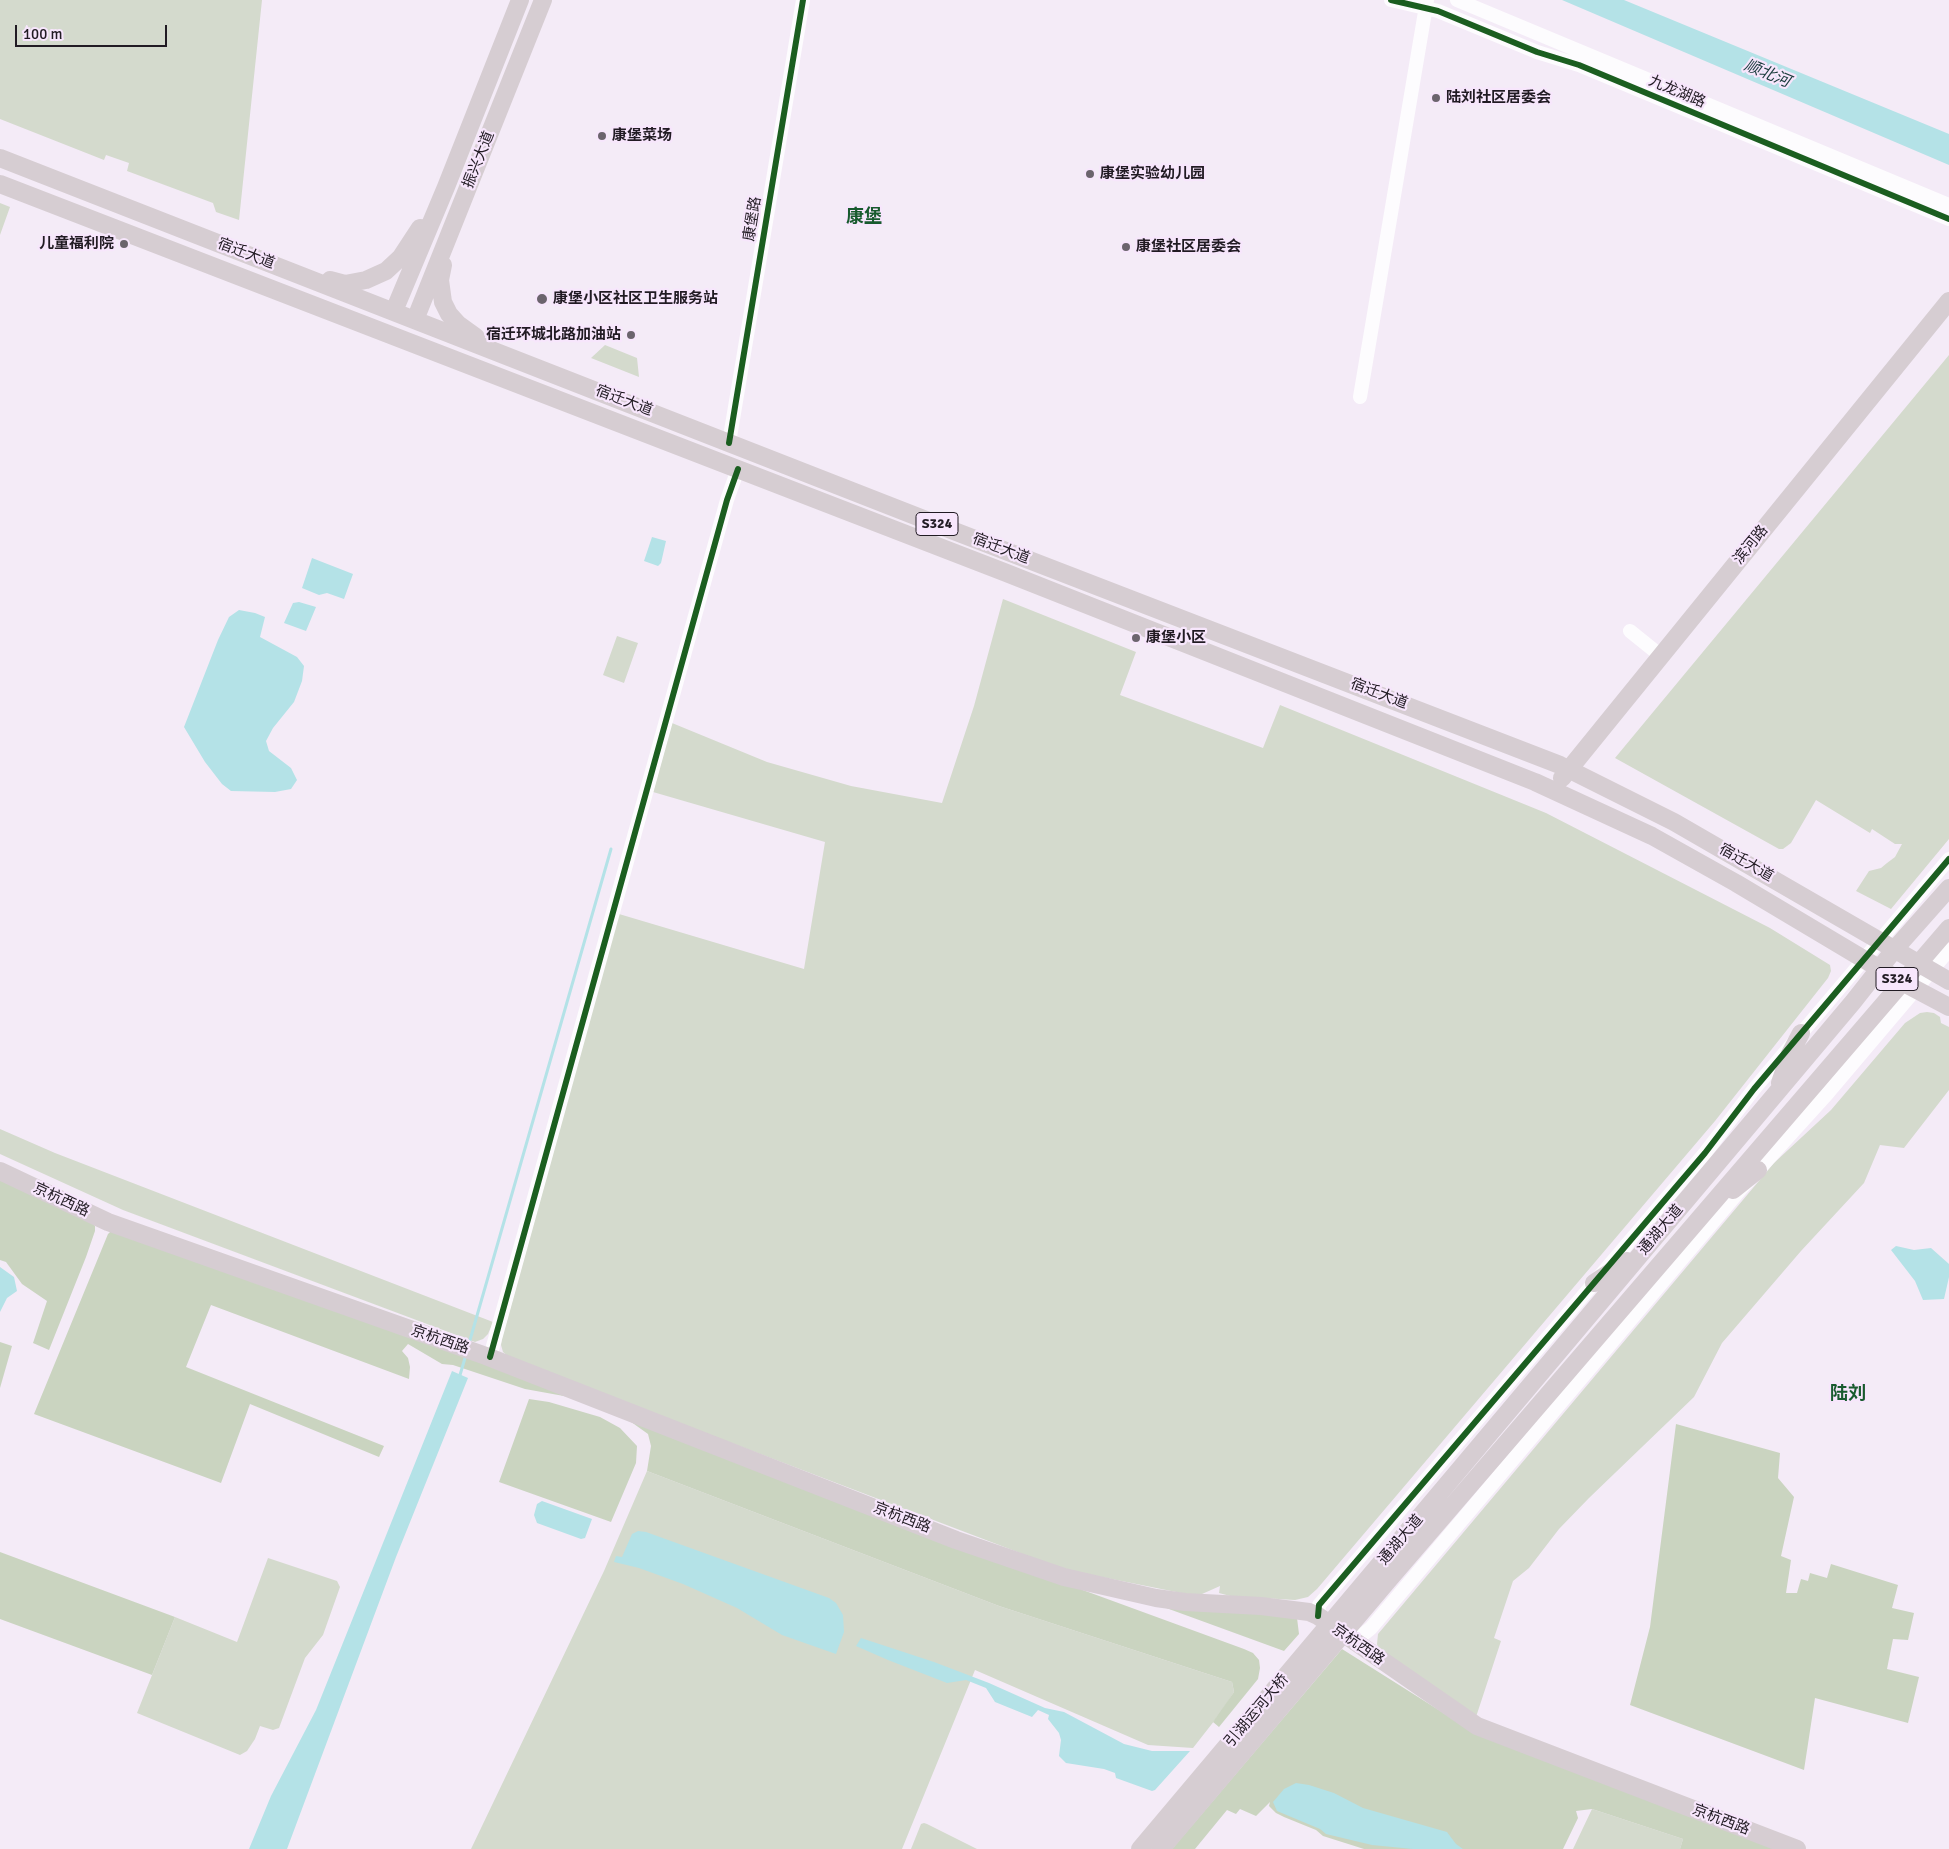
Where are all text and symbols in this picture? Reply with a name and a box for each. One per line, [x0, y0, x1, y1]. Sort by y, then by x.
scale bar [18, 15, 170, 47]
text: 100 m [23, 25, 63, 43]
water label: 顺北河 [1741, 56, 1793, 92]
street label: 九龙湖路 [1646, 72, 1708, 112]
place label: 陆刘社区居委会 [1446, 89, 1551, 107]
marker: 陆刘社区居委会 [1430, 92, 1442, 104]
place label: 康堡菜场 [612, 127, 672, 145]
street label: 振兴大道 [459, 129, 499, 191]
marker: 康堡菜场 [596, 130, 608, 142]
place label: 康堡实验幼儿园 [1100, 165, 1205, 183]
marker: 康堡实验幼儿园 [1084, 168, 1096, 180]
street label: 康堡路 [741, 195, 765, 243]
district label: 康堡 [846, 206, 882, 228]
place label: 儿童福利院 [39, 235, 114, 253]
street label: 宿迁大道 [215, 235, 277, 273]
marker: 儿童福利院 [118, 238, 130, 250]
place label: 康堡社区居委会 [1136, 238, 1241, 256]
marker: 康堡社区居委会 [1120, 241, 1132, 253]
place label: 康堡小区社区卫生服务站 [553, 290, 718, 308]
marker: 康堡小区社区卫生服务站 [535, 292, 549, 306]
place label: 宿迁环城北路加油站 [486, 326, 621, 344]
marker: 宿迁环城北路加油站 [625, 329, 637, 341]
street label: 宿迁大道 [593, 382, 655, 420]
road number: S324 [916, 512, 958, 536]
street label: 滨河路 [1730, 522, 1772, 568]
street label: 宿迁大道 [970, 530, 1032, 568]
place label: 康堡小区 [1146, 629, 1206, 647]
marker: 康堡小区 [1130, 632, 1142, 644]
street label: 宿迁大道 [1348, 675, 1410, 713]
street label: 宿迁大道 [1716, 840, 1776, 886]
road number: S324 [1876, 968, 1918, 991]
street label: 京杭西路 [30, 1179, 92, 1221]
street label: 通湖大道 [1635, 1201, 1687, 1259]
street label: 京杭西路 [409, 1322, 471, 1358]
district label: 陆刘 [1830, 1383, 1866, 1405]
street label: 京杭西路 [871, 1499, 933, 1537]
street label: 通湖大道 [1375, 1511, 1427, 1569]
street label: 京杭西路 [1328, 1620, 1388, 1670]
street label: 引湖运河大桥 [1221, 1671, 1293, 1751]
street label: 京杭西路 [1690, 1801, 1752, 1839]

